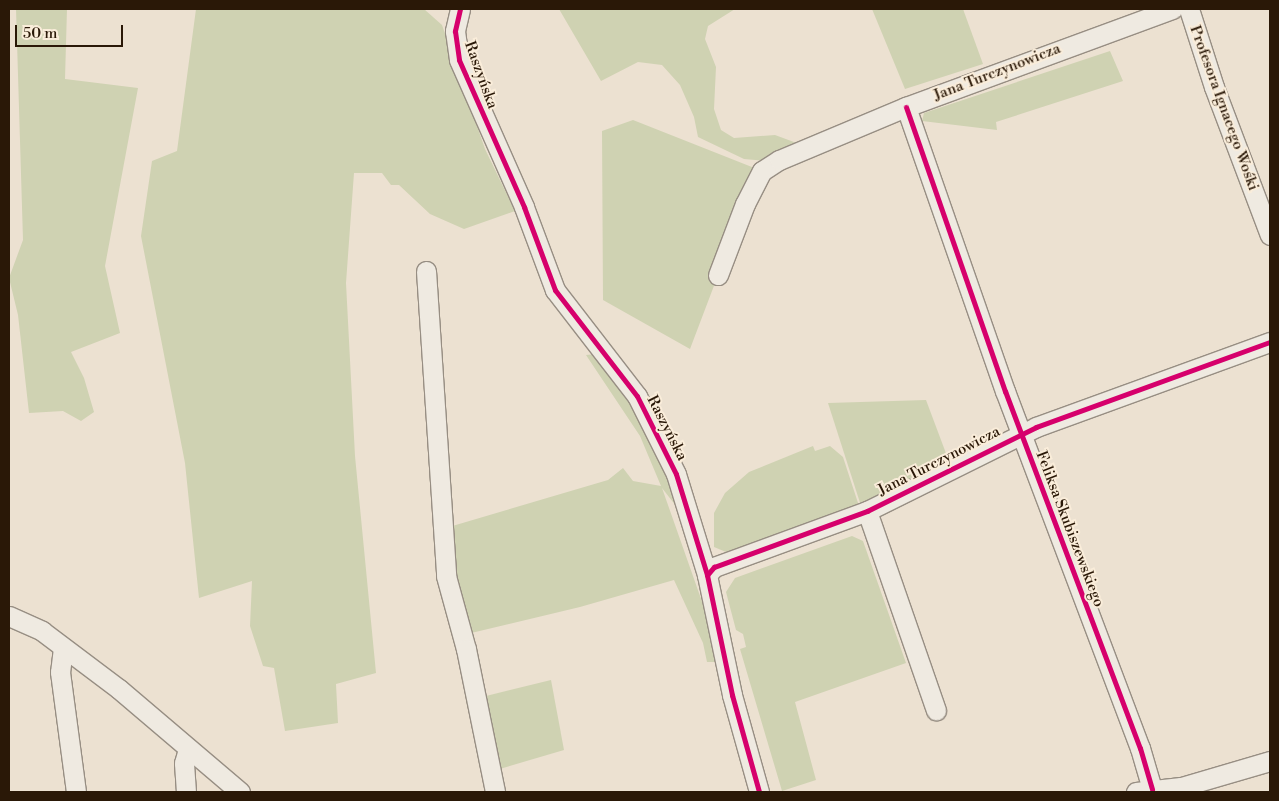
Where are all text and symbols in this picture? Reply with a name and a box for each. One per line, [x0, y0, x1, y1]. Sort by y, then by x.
scale bar [18, 15, 125, 47]
street label: Profesora Ignacego Wośki [1186, 23, 1262, 193]
text: 50 m [23, 24, 57, 43]
street label: Raszyńska [460, 39, 502, 111]
street label: Jana Turczynowicza [931, 39, 1063, 105]
street label: Raszyńska [643, 392, 691, 464]
street label: Jana Turczynowicza [875, 422, 1003, 500]
street label: Feliksa Skubiszewskiego [1032, 449, 1108, 609]

